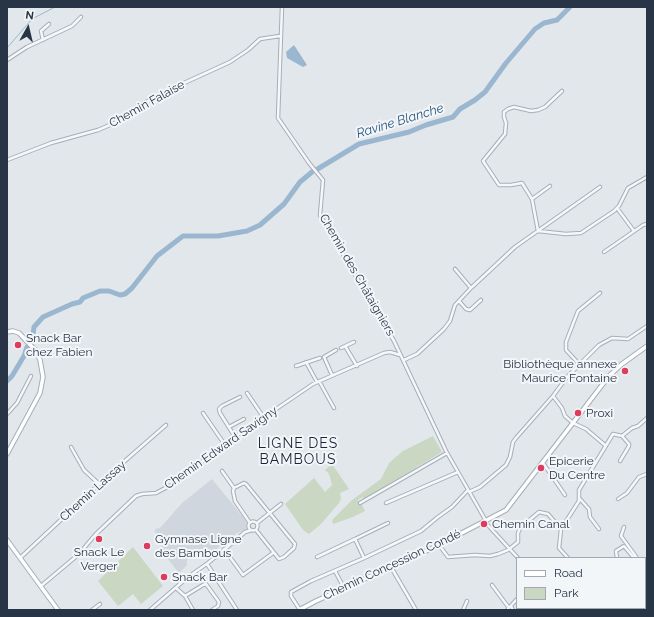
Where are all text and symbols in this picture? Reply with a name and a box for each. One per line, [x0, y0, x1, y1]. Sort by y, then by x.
north arrow [8, 8, 48, 48]
text: N [25, 9, 35, 23]
street label: Chemin Falaise [107, 77, 187, 131]
water label: Ravine Blanche [355, 100, 445, 142]
street label: Chemin des Châtaigniers [316, 212, 398, 338]
place label: Snack Bar chez Fabien [26, 331, 92, 359]
marker: Snack Bar chez Fabien [13, 340, 23, 350]
place label: Bibliothèque annexe Maurice Fontaine [503, 357, 617, 385]
marker: Bibliothèque annexe Maurice Fontaine [620, 366, 630, 376]
street label: Chemin Edward Savigny [162, 403, 280, 493]
place label: Proxi [586, 406, 613, 420]
marker: Proxi [573, 408, 583, 418]
district label: LIGNE DES BAMBOUS [258, 436, 338, 468]
place label: Epicerie Du Centre [549, 454, 605, 482]
street label: Chemin Lassay [57, 458, 129, 524]
marker: Epicerie Du Centre [536, 463, 546, 473]
place label: Chemin Canal [492, 517, 570, 531]
marker: Chemin Canal [479, 519, 489, 529]
street label: Chemin Concession Condé [321, 527, 463, 603]
place label: Gymnase Ligne des Bambous [155, 532, 242, 560]
marker: Snack Le Verger [94, 534, 104, 544]
marker: Gymnase Ligne des Bambous [142, 541, 152, 551]
place label: Snack Le Verger [74, 545, 124, 573]
legend [516, 557, 646, 609]
text: Road [554, 566, 583, 580]
place label: Snack Bar [172, 570, 228, 584]
marker: Snack Bar [159, 572, 169, 582]
text: Park [554, 586, 579, 600]

